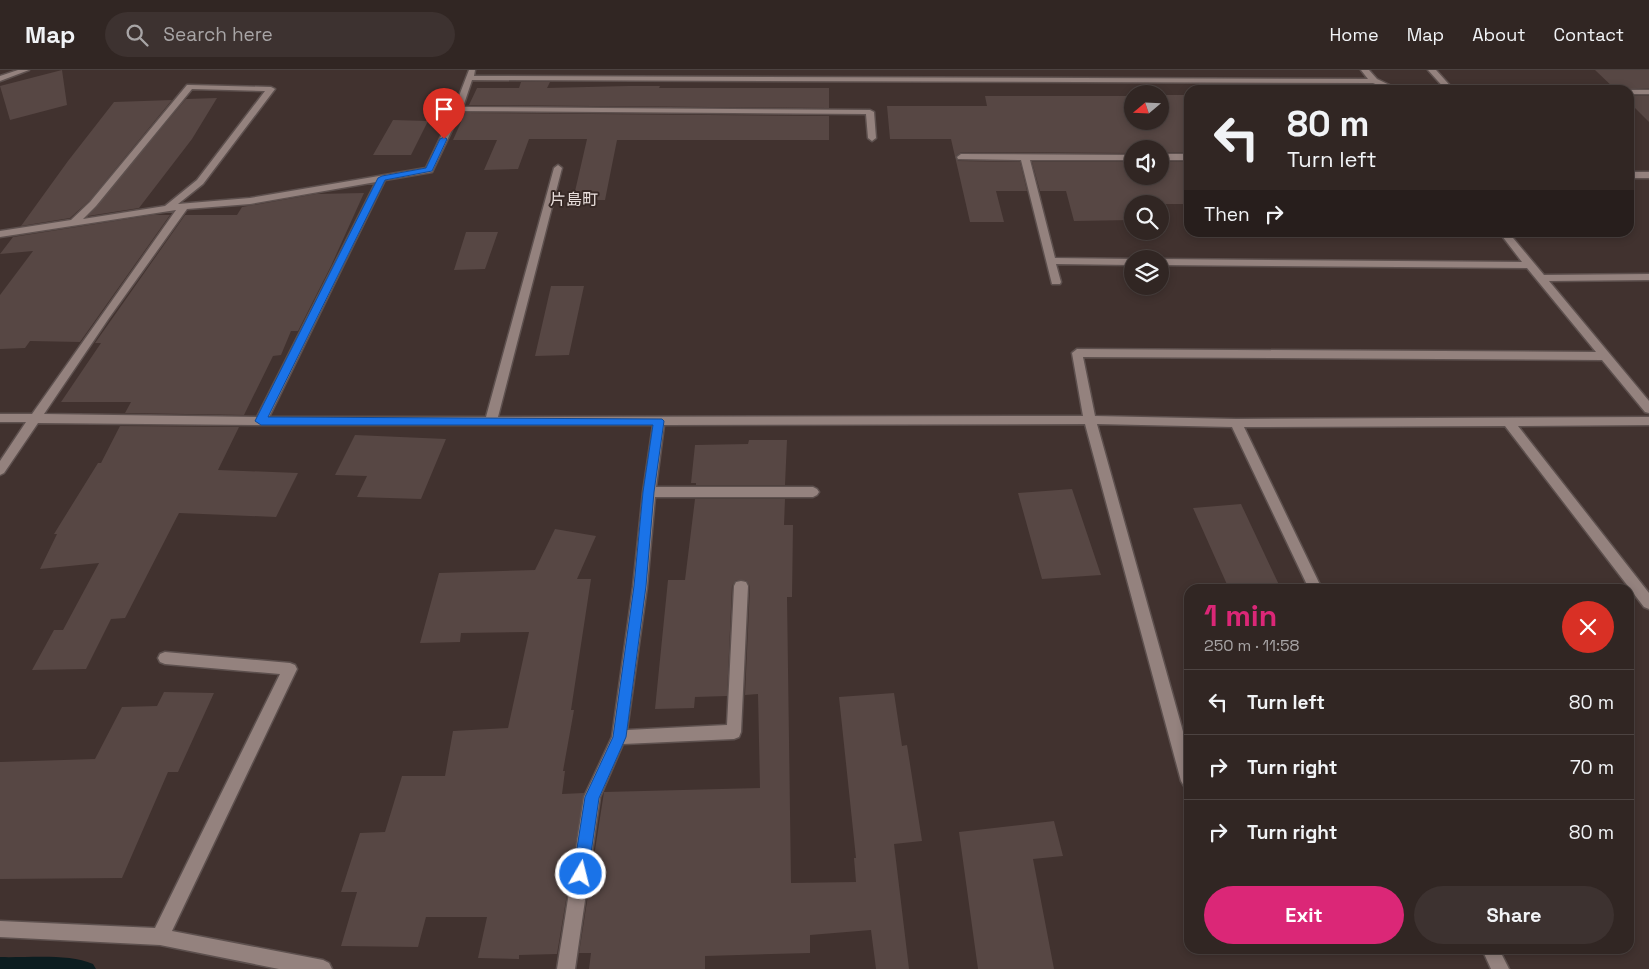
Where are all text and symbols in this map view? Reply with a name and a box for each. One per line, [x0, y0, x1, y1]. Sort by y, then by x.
search box [105, 12, 455, 57]
text: Map [25, 19, 75, 50]
icon: search [123, 21, 151, 49]
text: Search here [163, 22, 273, 47]
text: Home [1330, 23, 1379, 46]
text: Map [1407, 23, 1444, 46]
text: About [1472, 23, 1526, 46]
text: Contact [1554, 23, 1624, 46]
north arrow [1124, 85, 1169, 130]
map controls [1124, 85, 1169, 295]
pin [423, 88, 465, 139]
icon: arrive [430, 95, 458, 123]
text: 80 m [1287, 102, 1369, 146]
icon: left [1204, 105, 1269, 170]
button: sound [1124, 140, 1169, 185]
text: Turn left [1287, 145, 1377, 173]
district label: 片島町 [550, 189, 598, 210]
button: search [1124, 195, 1169, 240]
icon: right [1260, 200, 1288, 228]
text: Then [1204, 202, 1250, 227]
button: layers [1124, 250, 1169, 295]
text: 1 min [1204, 596, 1277, 635]
button: close [1562, 601, 1614, 653]
text: 250 m · 11:58 [1204, 635, 1300, 656]
icon: left [1204, 688, 1232, 716]
text: Turn left [1247, 690, 1325, 715]
text: 80 m [1569, 690, 1614, 715]
icon: right [1204, 753, 1232, 781]
text: Turn right [1247, 755, 1337, 780]
text: 70 m [1570, 755, 1614, 780]
icon: right [1204, 818, 1232, 846]
text: Turn right [1247, 820, 1337, 845]
text: 80 m [1569, 820, 1614, 845]
position arrow [554, 847, 606, 899]
button: Exit [1204, 886, 1404, 944]
button: Share [1414, 886, 1614, 944]

